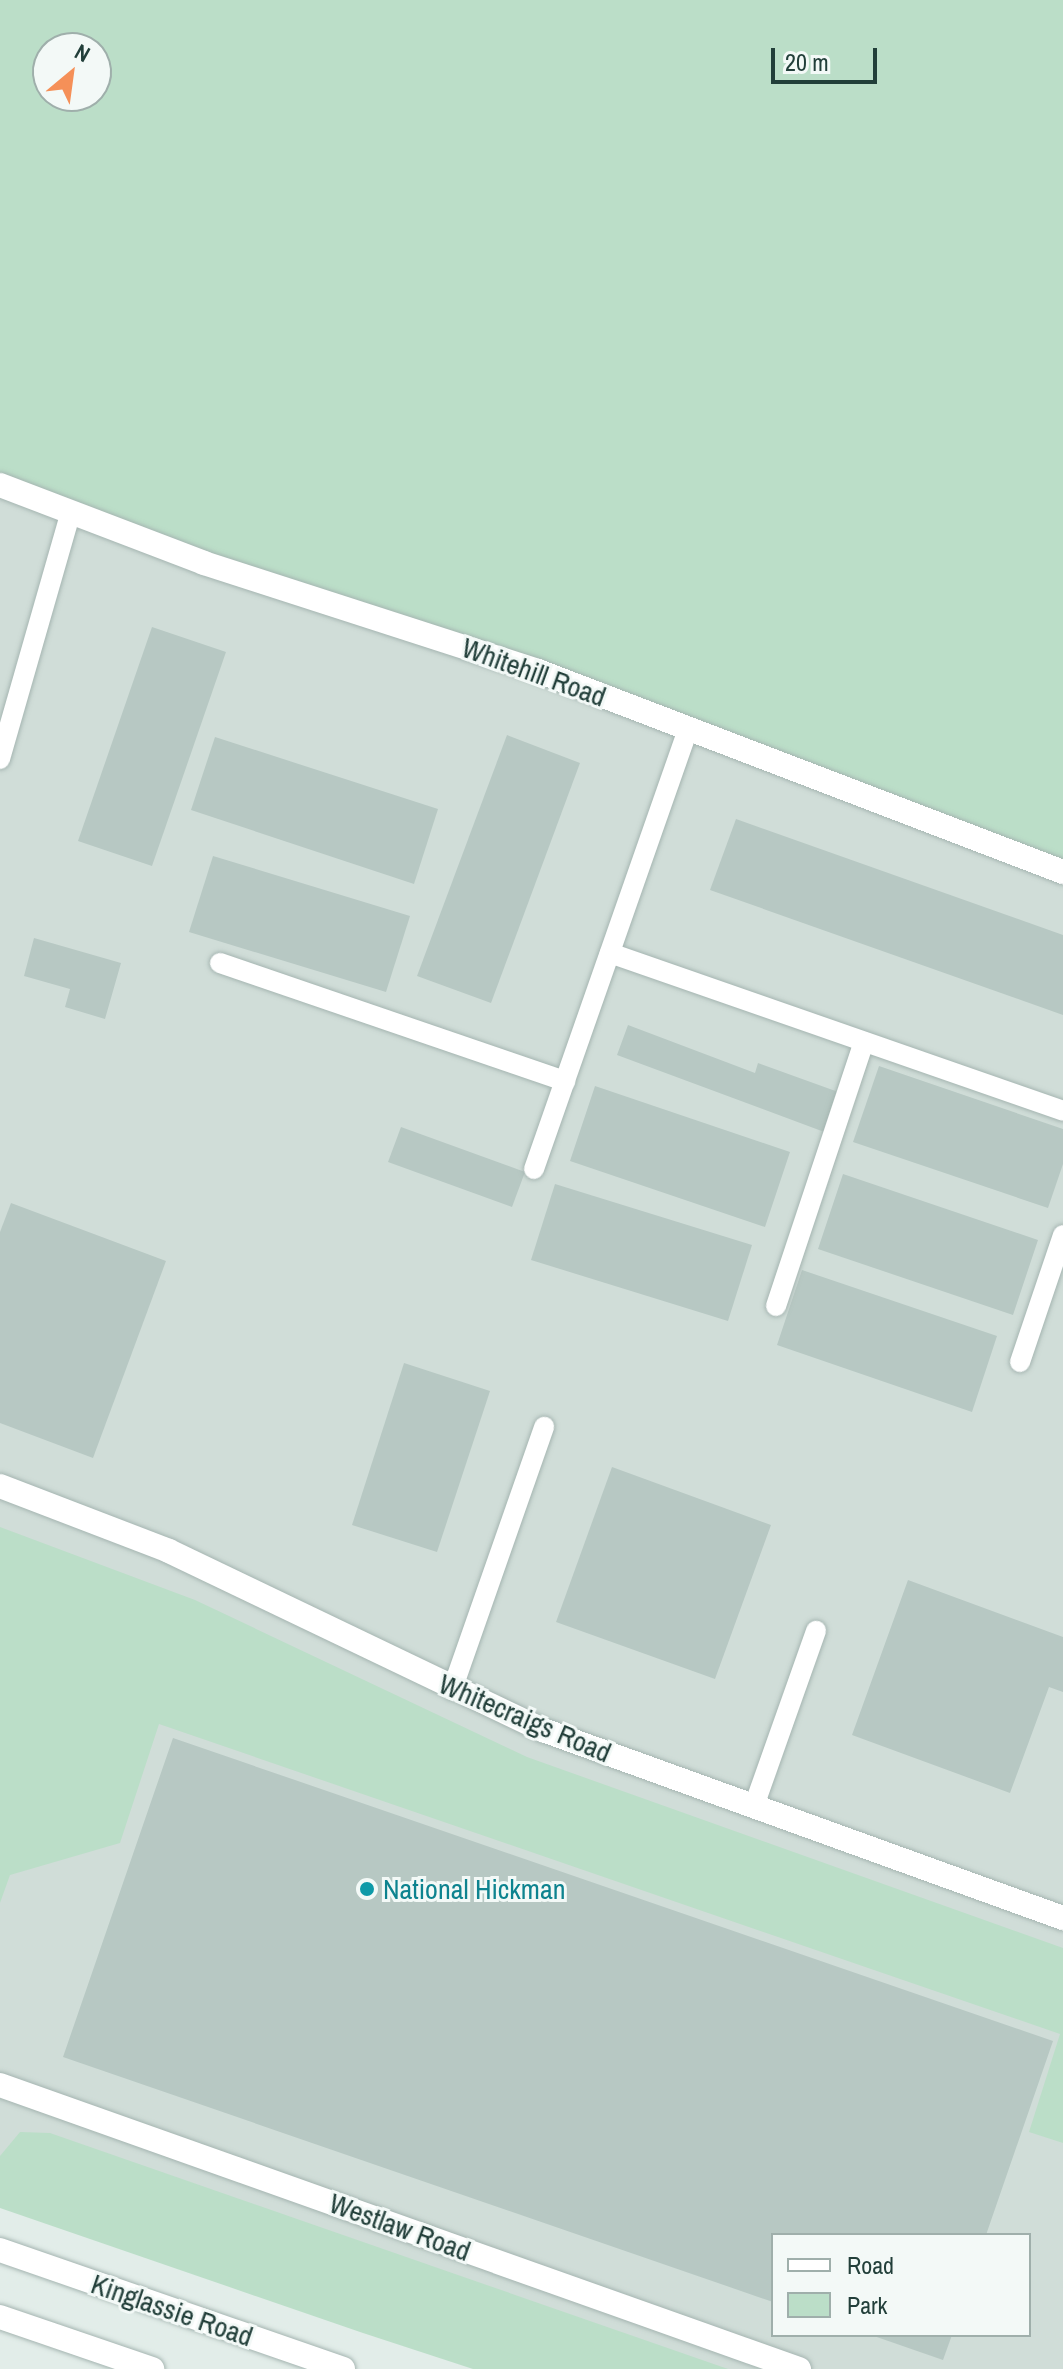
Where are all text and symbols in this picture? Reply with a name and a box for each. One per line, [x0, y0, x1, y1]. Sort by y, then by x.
north arrow [32, 32, 112, 112]
scale bar [775, 32, 881, 82]
text: N [70, 36, 96, 69]
text: 20 m [785, 46, 829, 78]
street label: Whitehill Road [458, 630, 610, 714]
street label: Whitecraigs Road [434, 1667, 616, 1769]
place label: National Hickman [383, 1872, 565, 1906]
marker: National Hickman [358, 1880, 376, 1898]
street label: Westlaw Road [325, 2186, 475, 2268]
legend [771, 2233, 1031, 2337]
text: Road [847, 2249, 894, 2281]
street label: Kinglassie Road [87, 2267, 257, 2353]
text: Park [847, 2289, 887, 2321]

